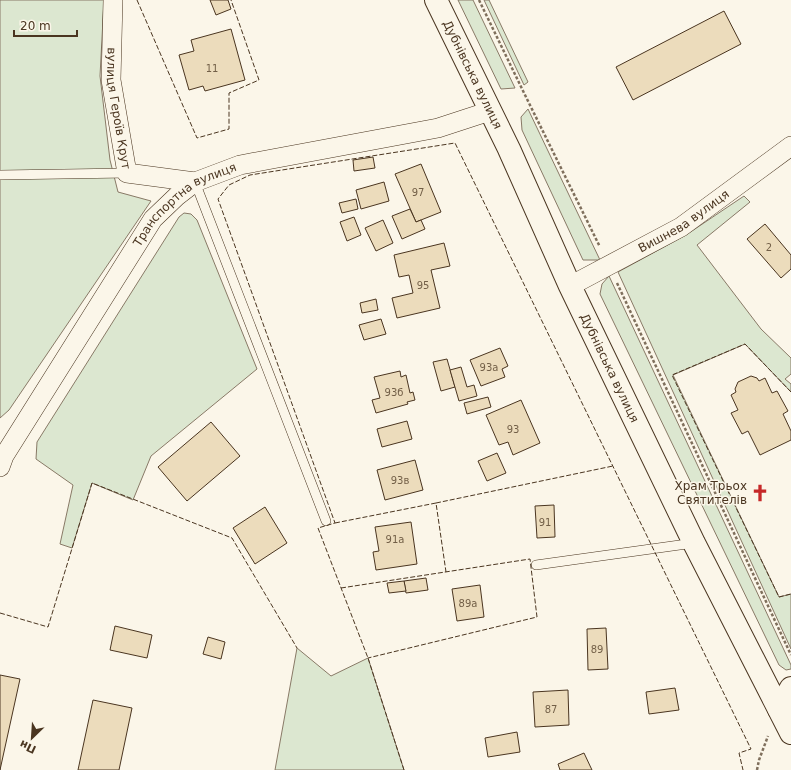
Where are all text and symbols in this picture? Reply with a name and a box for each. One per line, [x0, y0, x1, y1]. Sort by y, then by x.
scale bar [14, 12, 77, 38]
street label: Дубнівська вулиця [440, 18, 505, 131]
text: 20 m [20, 19, 51, 33]
street label: вулиця Героїв Крут [104, 47, 133, 170]
house number: 11 [206, 63, 218, 74]
street label: Транспортна вулиця [130, 160, 238, 250]
house number: 97 [412, 187, 424, 198]
street label: Вишнева вулиця [636, 187, 732, 255]
house number: 2 [766, 242, 772, 253]
house number: 95 [417, 280, 429, 291]
street label: Дубнівська вулиця [577, 311, 642, 425]
house number: 93а [480, 362, 498, 373]
house number: 93б [385, 387, 403, 398]
house number: 93 [507, 424, 519, 435]
house number: 93в [391, 475, 409, 486]
place label: Храм Трьох Святителів [674, 479, 747, 507]
church icon: Храм Трьох Святителів [750, 483, 770, 503]
house number: 91 [539, 517, 551, 528]
house number: 91а [386, 534, 404, 545]
house number: 89а [459, 598, 477, 609]
house number: 89 [591, 644, 603, 655]
house number: 87 [545, 704, 557, 715]
north arrow [12, 718, 52, 758]
text: Пн [18, 737, 38, 756]

